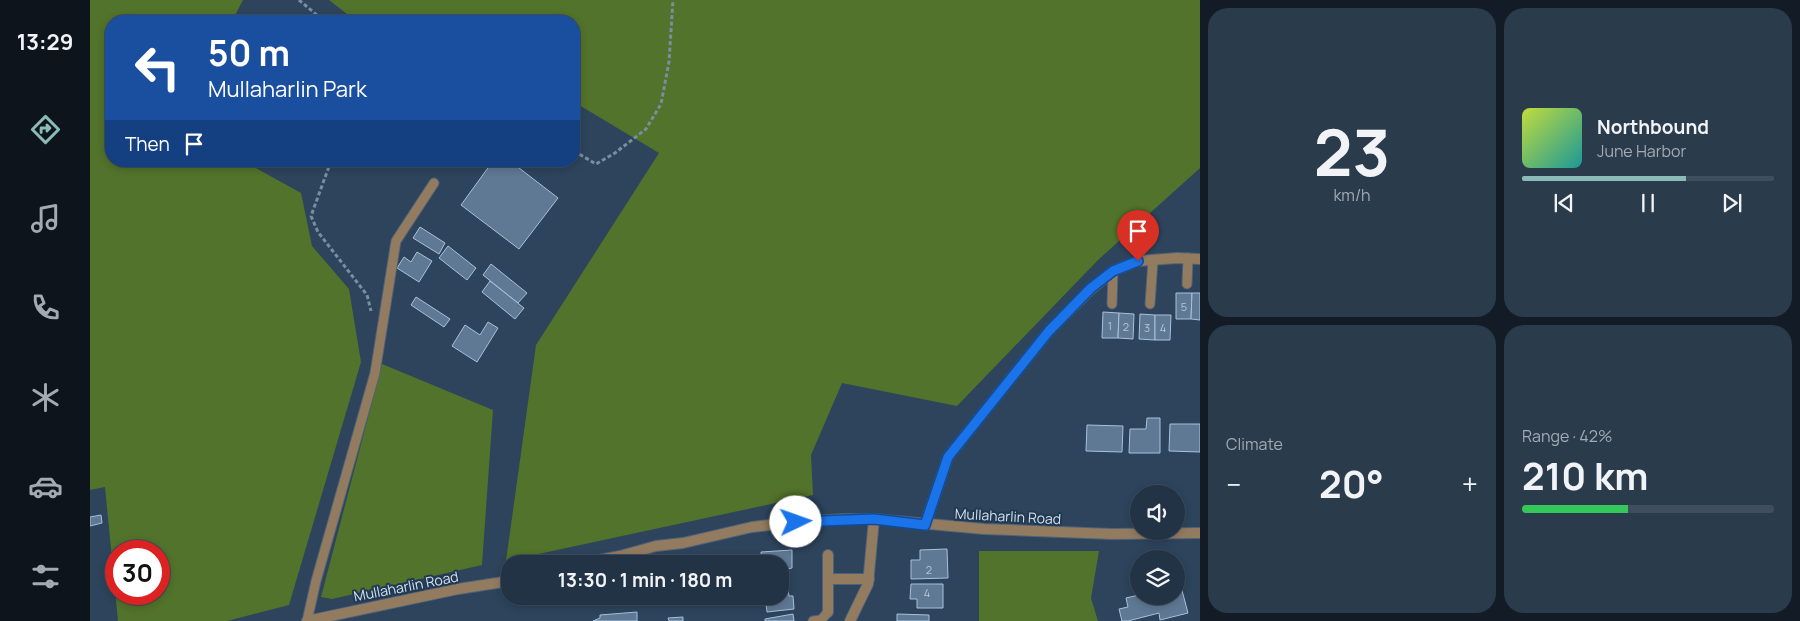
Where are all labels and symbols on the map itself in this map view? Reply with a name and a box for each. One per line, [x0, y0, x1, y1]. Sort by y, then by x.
pin [1117, 210, 1159, 261]
house number: 5 [1181, 299, 1187, 314]
house number: 1 [1108, 318, 1112, 333]
house number: 2 [1123, 319, 1129, 334]
house number: 3 [1144, 320, 1150, 335]
house number: 4 [1160, 320, 1166, 335]
position arrow [769, 495, 821, 547]
street label: Mullaharlin Road [954, 504, 1062, 528]
speed limit sign: 30 [105, 540, 170, 605]
house number: 2 [926, 562, 932, 577]
street label: Mullaharlin Road [352, 567, 460, 605]
house number: 4 [924, 585, 930, 600]

